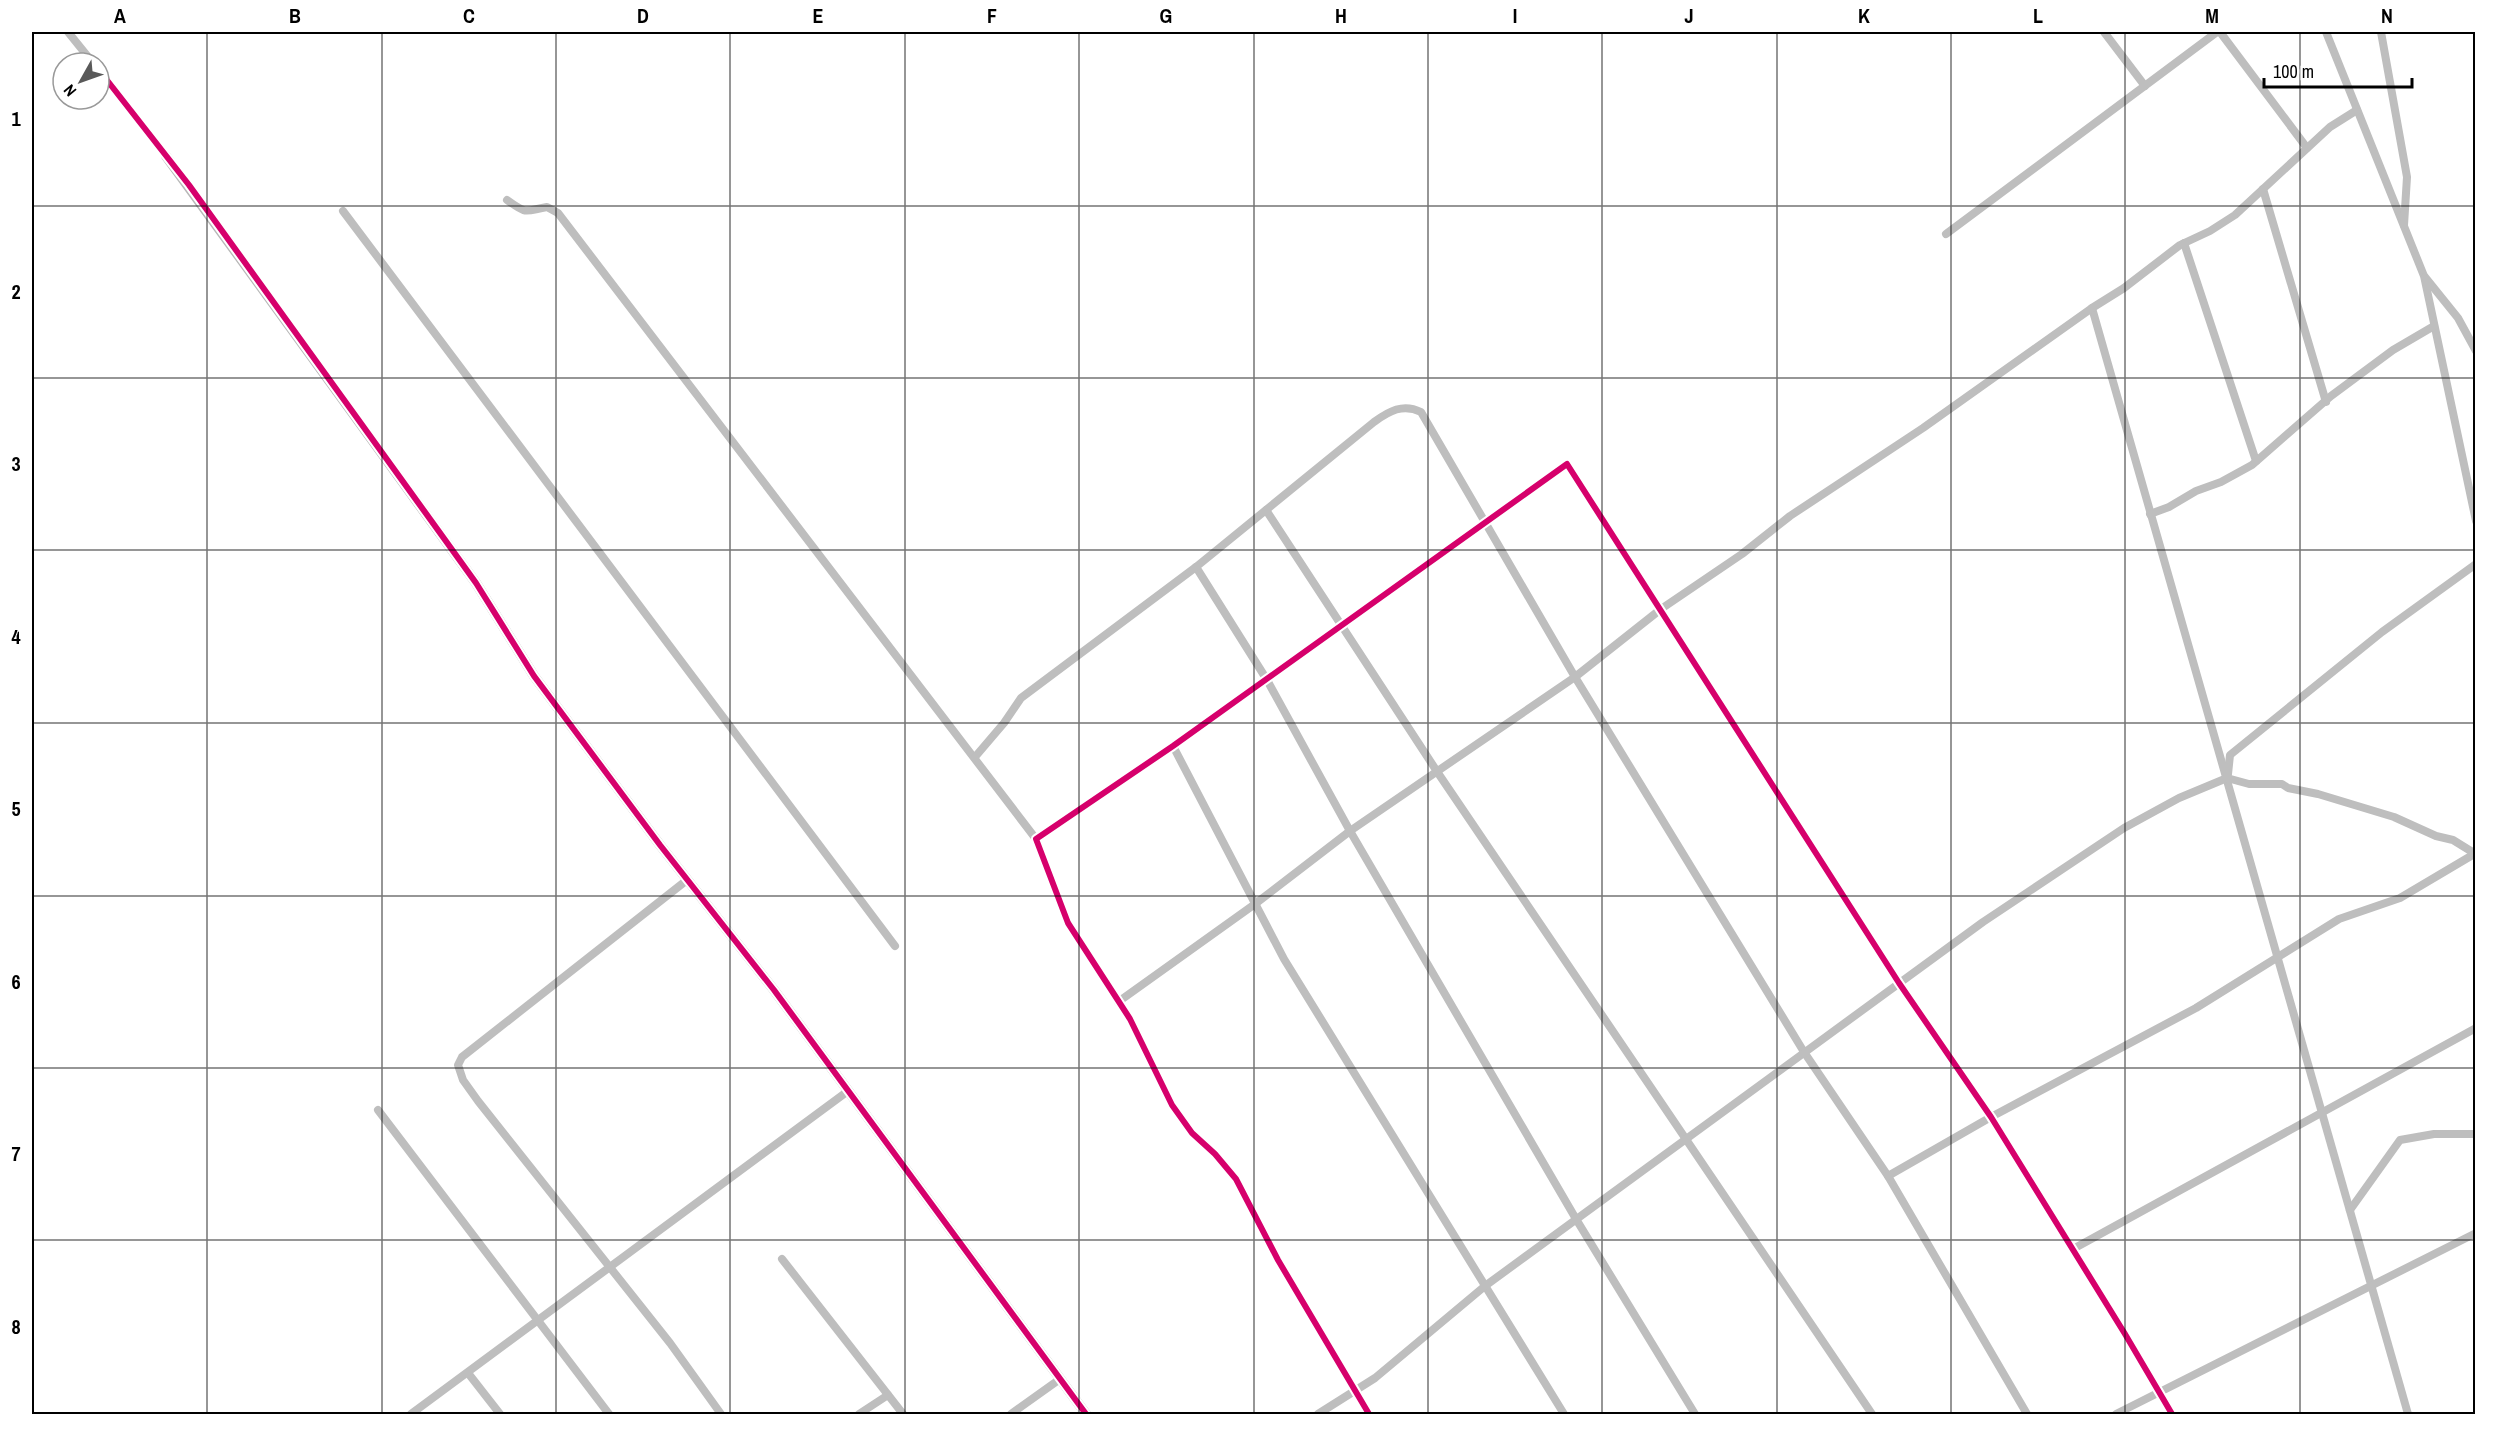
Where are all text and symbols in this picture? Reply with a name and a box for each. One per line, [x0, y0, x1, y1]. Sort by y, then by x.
text: A [114, 2, 126, 29]
text: B [289, 2, 301, 29]
text: C [463, 2, 475, 29]
text: D [637, 2, 649, 29]
text: E [813, 2, 824, 29]
text: F [987, 2, 997, 29]
text: G [1160, 2, 1172, 29]
text: H [1335, 2, 1347, 29]
text: I [1513, 2, 1517, 29]
text: J [1684, 2, 1694, 29]
text: K [1858, 2, 1870, 29]
text: L [2033, 2, 2043, 29]
text: M [2205, 2, 2219, 29]
text: N [2381, 2, 2393, 29]
north arrow [51, 51, 111, 111]
scale bar [2264, 51, 2412, 89]
text: 100 m [2273, 59, 2314, 84]
text: N [58, 80, 81, 101]
text: 1 [11, 105, 21, 132]
text: 2 [11, 278, 21, 305]
text: 3 [11, 450, 21, 477]
text: 4 [11, 623, 21, 650]
text: 5 [11, 795, 21, 822]
text: 6 [11, 968, 21, 995]
text: 7 [11, 1140, 21, 1167]
text: 8 [11, 1313, 21, 1340]

